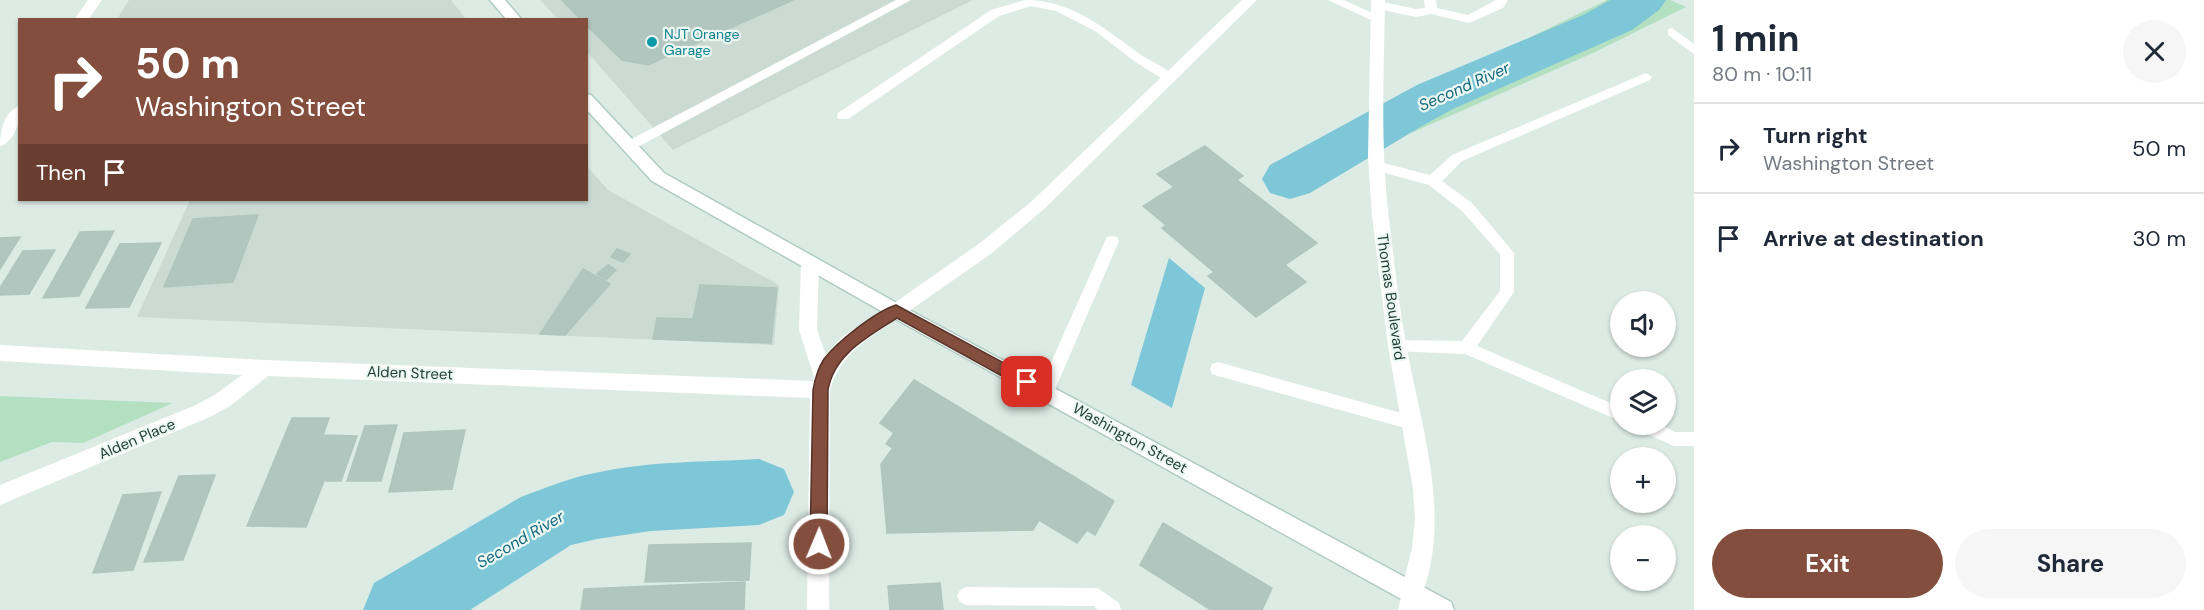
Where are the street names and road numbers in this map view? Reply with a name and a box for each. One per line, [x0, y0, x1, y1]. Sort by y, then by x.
street label: Thomas Boulevard [1372, 233, 1410, 361]
street label: Alden Street [367, 361, 454, 385]
street label: Washington Street [1069, 398, 1191, 478]
street label: Alden Place [96, 414, 178, 464]

